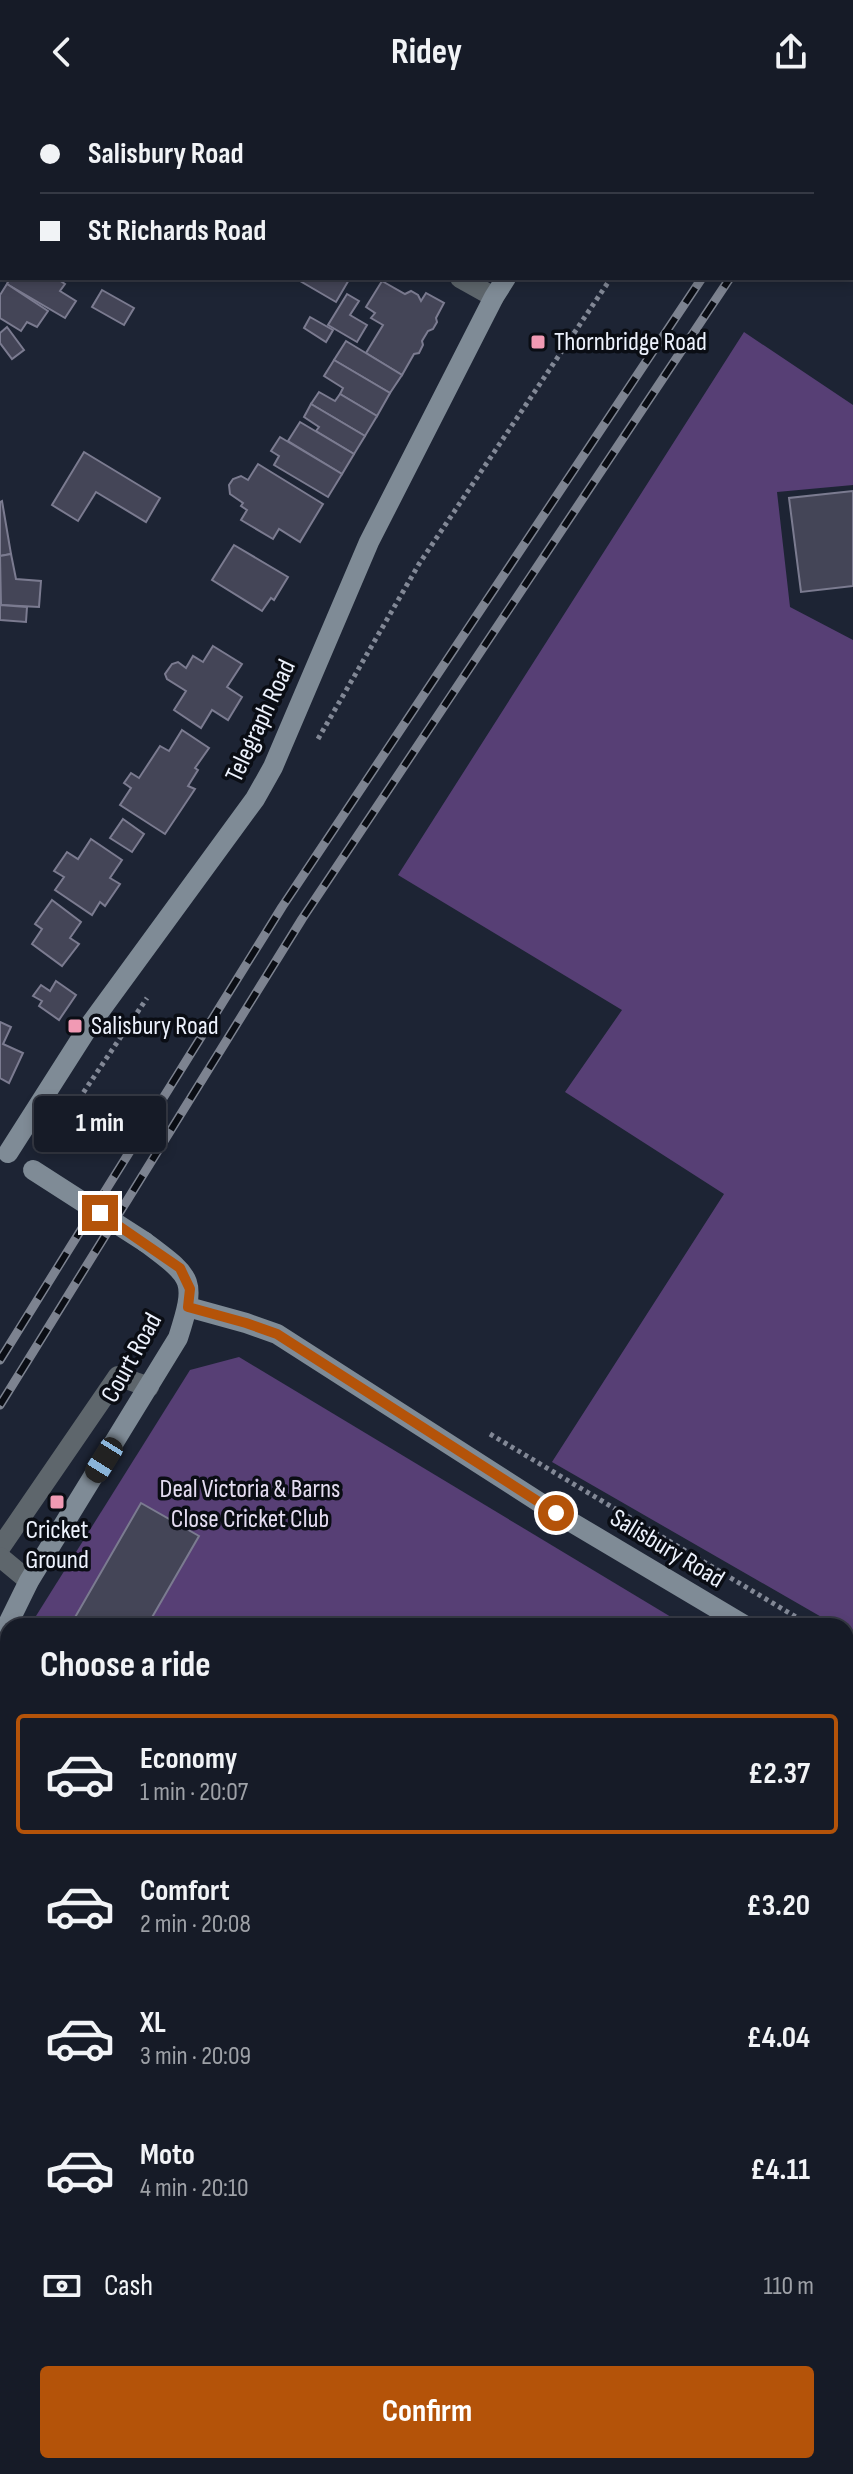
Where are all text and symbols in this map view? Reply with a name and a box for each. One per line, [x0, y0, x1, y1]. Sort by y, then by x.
icon: back [40, 30, 84, 74]
icon: share [769, 30, 813, 74]
text: Ridey [391, 31, 462, 74]
text: Salisbury Road [88, 136, 244, 172]
text: St Richards Road [88, 213, 266, 249]
place label: Thornbridge Road [554, 327, 707, 358]
marker: Thornbridge Road [529, 333, 547, 351]
street label: Telegraph Road [219, 655, 303, 787]
place label: Salisbury Road [91, 1011, 219, 1042]
marker: Salisbury Road [66, 1017, 84, 1035]
callout: 1 min [34, 1097, 166, 1153]
text: 1 min [76, 1108, 124, 1139]
route end [82, 1195, 118, 1231]
street label: Court Road [95, 1308, 169, 1408]
car [81, 1433, 127, 1487]
park label: Deal Victoria & Barns Close Cricket Club [160, 1474, 340, 1535]
marker: Cricket Ground [48, 1493, 66, 1511]
route start [538, 1495, 574, 1531]
street label: Salisbury Road [604, 1503, 730, 1595]
place label: Cricket Ground [25, 1515, 89, 1576]
text: Choose a ride [40, 1644, 211, 1687]
icon: car [44, 1738, 116, 1810]
text: Economy [140, 1741, 237, 1777]
text: £2.37 [748, 1756, 810, 1792]
text: 1 min · 20:07 [140, 1777, 248, 1808]
icon: car [44, 1870, 116, 1942]
text: Comfort [140, 1873, 230, 1909]
text: £3.20 [746, 1888, 810, 1924]
text: 2 min · 20:08 [140, 1909, 251, 1940]
icon: car [44, 2002, 116, 2074]
text: XL [140, 2005, 166, 2041]
text: £4.04 [746, 2020, 810, 2056]
text: 3 min · 20:09 [140, 2041, 251, 2072]
icon: car [44, 2134, 116, 2206]
text: Moto [140, 2137, 195, 2173]
text: £4.11 [750, 2152, 810, 2188]
text: 4 min · 20:10 [140, 2173, 249, 2204]
icon: cash [40, 2264, 84, 2308]
text: Cash [104, 2268, 153, 2304]
text: 110 m [763, 2271, 814, 2302]
button: Confirm [40, 2366, 814, 2458]

